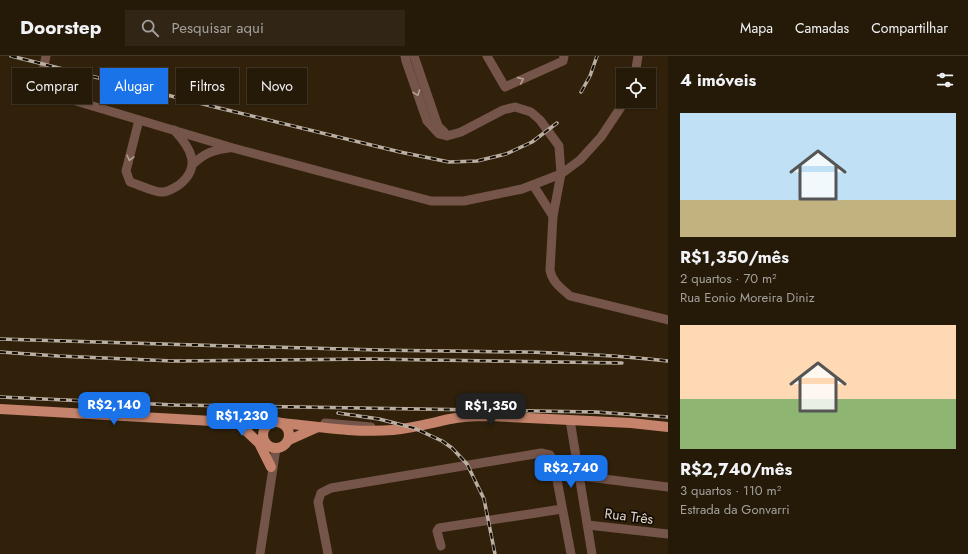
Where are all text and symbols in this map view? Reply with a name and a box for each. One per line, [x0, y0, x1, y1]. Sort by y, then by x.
search box [125, 10, 405, 46]
text: Doorstep [20, 14, 101, 41]
icon: search [139, 17, 161, 39]
text: Pesquisar aqui [171, 17, 264, 39]
text: Mapa [740, 18, 773, 38]
text: Camadas [795, 18, 849, 38]
text: Compartilhar [871, 18, 948, 38]
chip: Comprar [12, 68, 92, 104]
chip: Alugar [100, 68, 168, 104]
chip: Filtros [176, 68, 239, 104]
chip: Novo [247, 68, 307, 104]
map controls [616, 68, 656, 108]
button: locate [616, 68, 656, 108]
text: 4 imóveis [680, 68, 756, 92]
icon: filters [934, 69, 956, 91]
one-way arrow [516, 77, 524, 85]
one-way arrow [412, 89, 421, 96]
icon: home [782, 139, 854, 211]
one-way arrow [126, 154, 134, 161]
text: R$1,350/mês [680, 245, 789, 269]
text: 2 quartos · 70 m² [680, 269, 777, 288]
text: Rua Eonio Moreira Diniz [680, 288, 815, 307]
icon: home [782, 351, 854, 423]
pin: R$2,140 [77, 392, 151, 426]
pin: R$1,350 [454, 393, 528, 427]
text: R$2,140 [87, 395, 141, 414]
text: R$1,350 [465, 396, 517, 415]
pin: R$1,230 [205, 403, 279, 437]
text: R$1,230 [216, 406, 268, 425]
pin: R$2,740 [534, 455, 608, 489]
text: R$2,740/mês [680, 457, 792, 481]
text: R$2,740 [544, 458, 598, 477]
text: 3 quartos · 110 m² [680, 481, 781, 500]
text: Estrada da Gonvarri [680, 500, 790, 519]
street label: Rua Três [603, 503, 655, 529]

